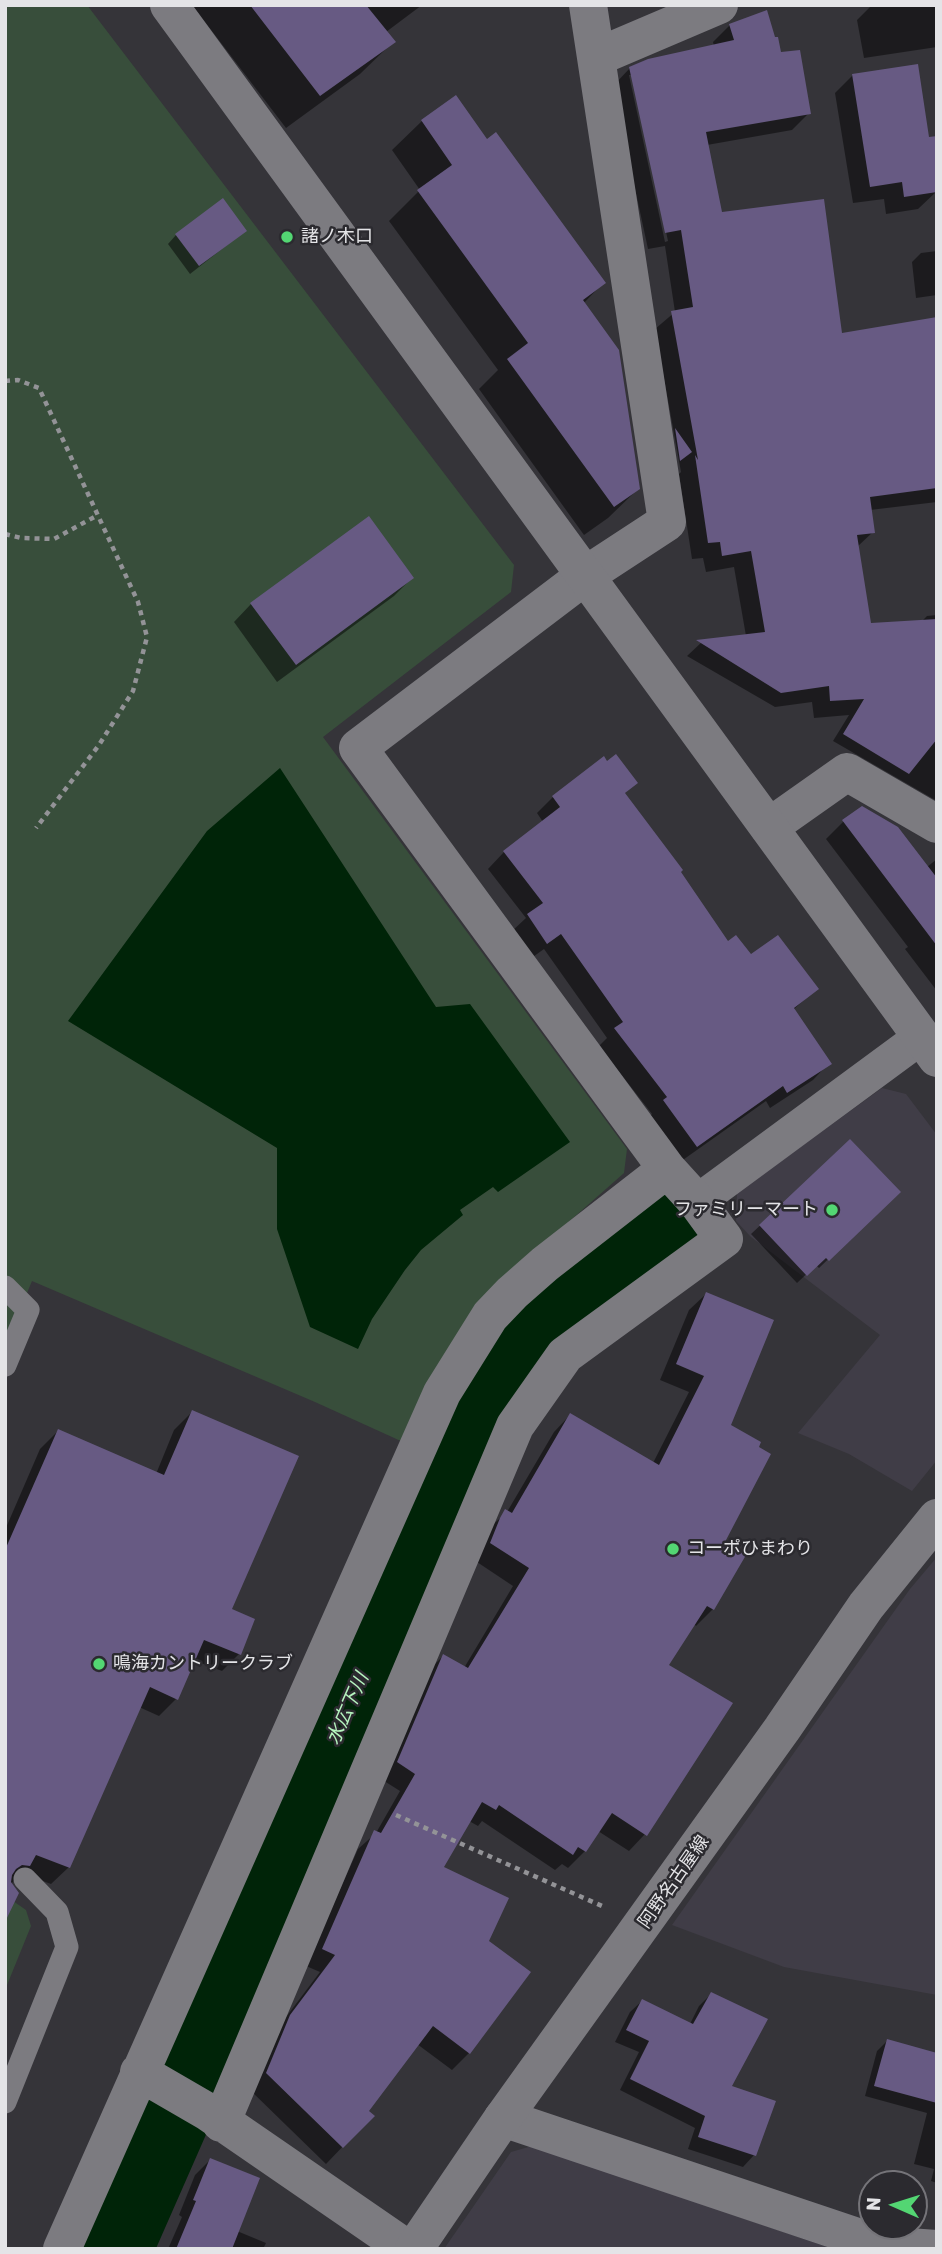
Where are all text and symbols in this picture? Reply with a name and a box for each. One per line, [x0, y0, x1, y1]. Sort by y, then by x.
place label: 諸ノ木口 [301, 226, 373, 248]
marker: 諸ノ木口 [279, 229, 295, 245]
place label: ファミリーマート [674, 1199, 818, 1221]
marker: ファミリーマート [824, 1202, 840, 1218]
place label: コーポひまわり [687, 1538, 813, 1560]
marker: コーポひまわり [665, 1541, 681, 1557]
place label: 鳴海カントリークラブ [113, 1653, 293, 1675]
marker: 鳴海カントリークラブ [91, 1656, 107, 1672]
water label: 水広下川 [322, 1670, 374, 1748]
street label: 阿野名古屋線 [634, 1832, 714, 1932]
north arrow [858, 2170, 928, 2240]
text: N [862, 2197, 885, 2211]

